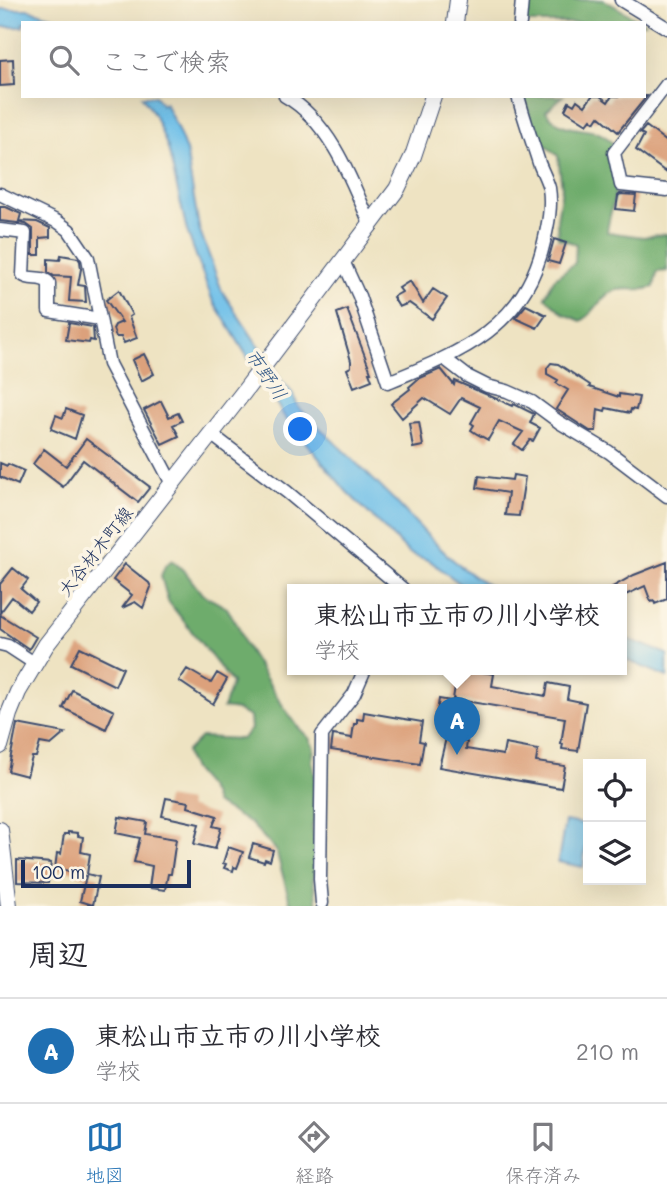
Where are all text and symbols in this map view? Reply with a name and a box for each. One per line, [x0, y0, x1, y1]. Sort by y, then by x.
search box [21, 21, 646, 98]
icon: search [45, 41, 83, 79]
text: ここで検索 [101, 44, 231, 78]
water label: 市野川 [241, 343, 293, 405]
your location [283, 412, 317, 446]
street label: 大谷材木町線 [52, 501, 138, 601]
popup [287, 584, 627, 675]
text: 東松山市立市の川小学校 [314, 597, 600, 631]
text: 学校 [314, 634, 360, 664]
pin: A [434, 697, 480, 755]
map controls [583, 759, 646, 885]
button: locate [583, 759, 646, 822]
button: layers [583, 822, 646, 885]
scale bar [21, 857, 191, 889]
text: 100 m [32, 859, 85, 884]
text: 周辺 [28, 933, 88, 973]
text: 東松山市立市の川小学校 [95, 1018, 381, 1052]
text: A [43, 1036, 59, 1066]
text: 210 m [576, 1036, 639, 1066]
text: 学校 [95, 1055, 141, 1085]
tab: 地図 [86, 1118, 124, 1187]
tab: 経路 [295, 1118, 333, 1187]
tab: 保存済み [505, 1118, 581, 1187]

